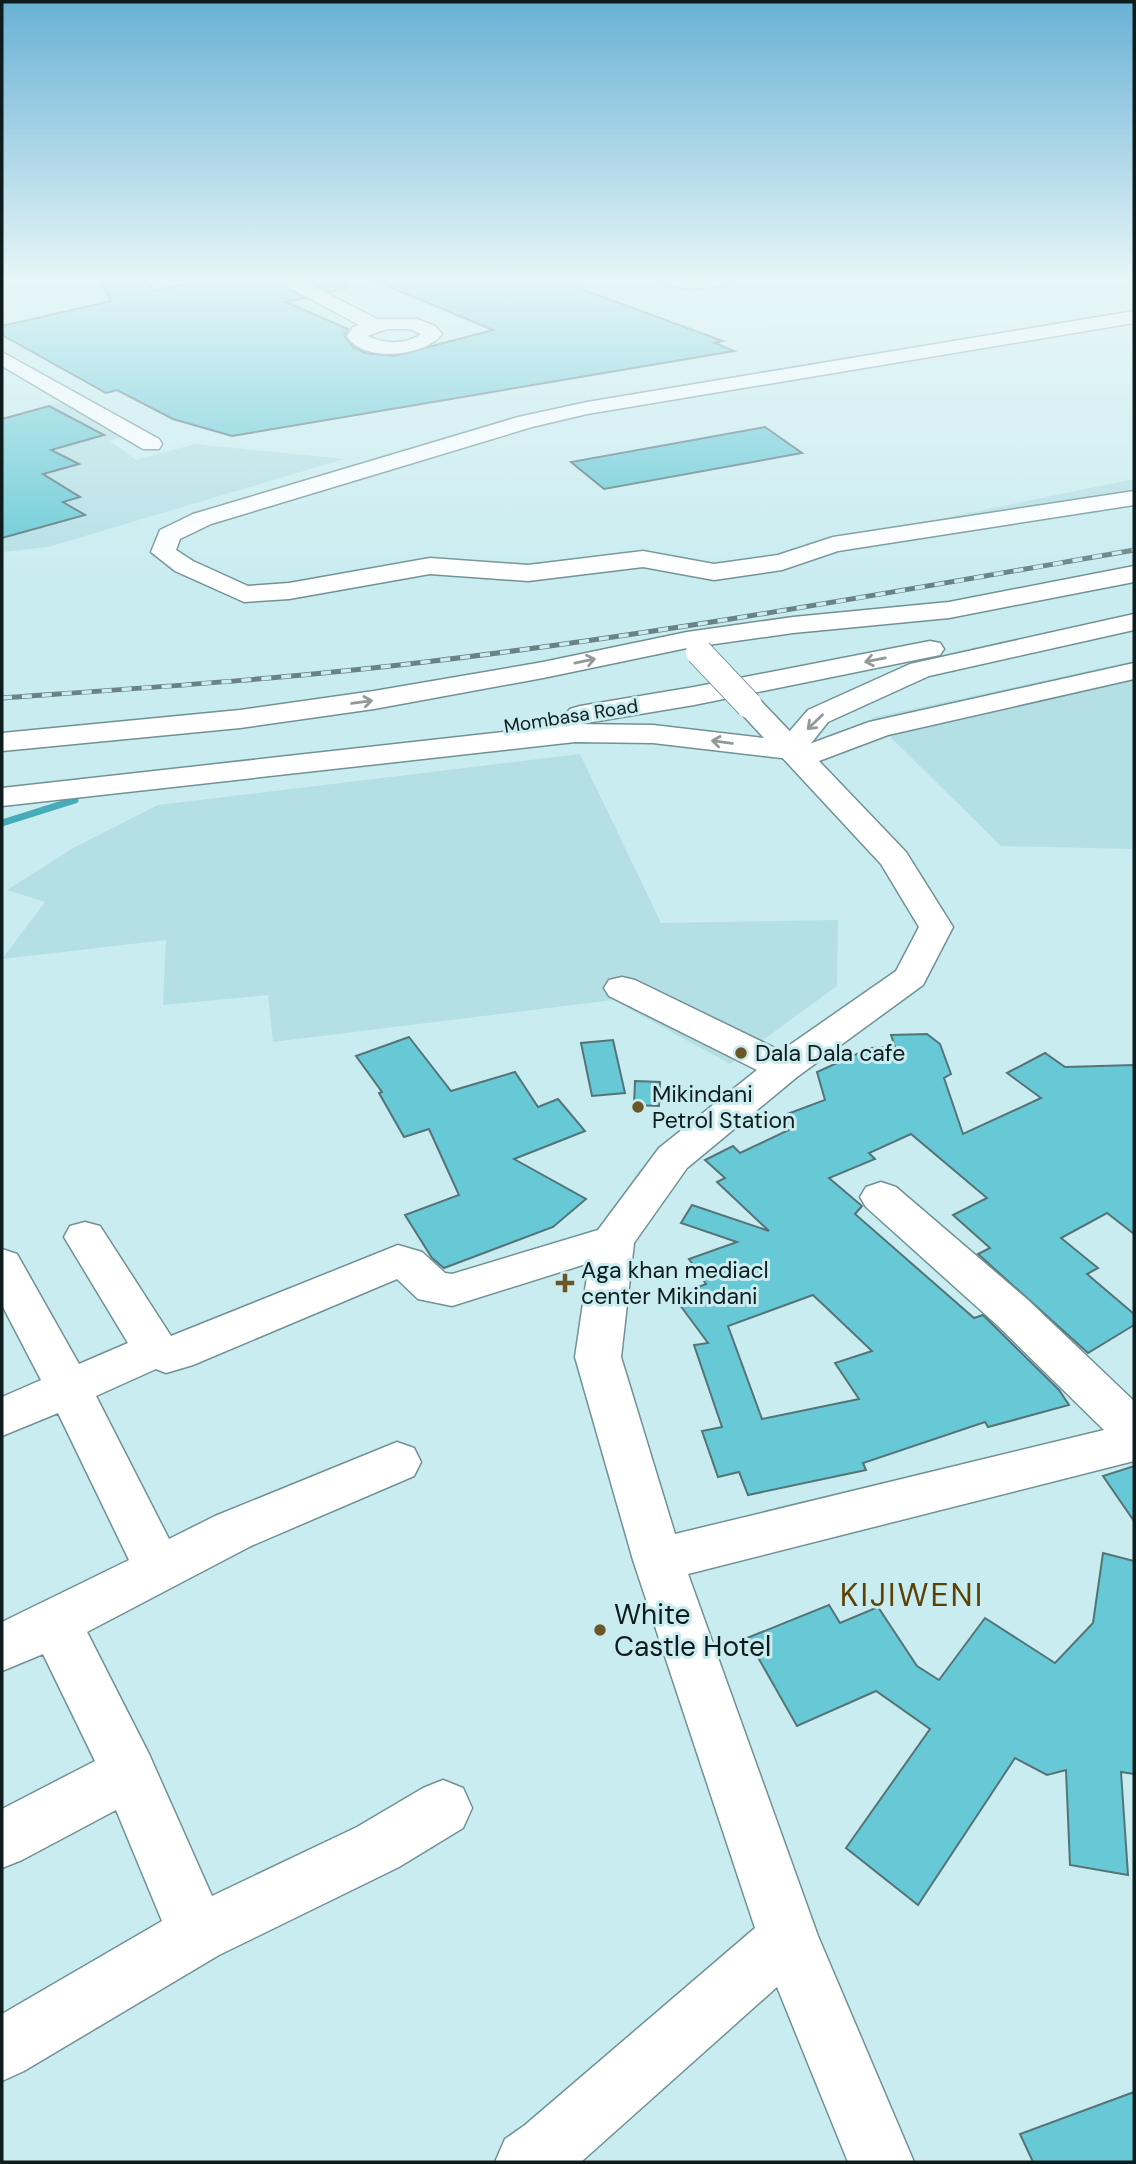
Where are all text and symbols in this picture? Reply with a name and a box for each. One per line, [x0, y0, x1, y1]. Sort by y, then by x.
one-way arrow [573, 653, 596, 667]
one-way arrow [864, 653, 887, 667]
street label: Mombasa Road [502, 693, 640, 739]
one-way arrow [350, 695, 373, 708]
one-way arrow [806, 713, 824, 730]
one-way arrow [712, 735, 734, 748]
place label: Dala Dala cafe [755, 1038, 905, 1068]
marker: Dala Dala cafe [733, 1045, 749, 1061]
place label: Mikindani Petrol Station [652, 1079, 795, 1135]
marker: Mikindani Petrol Station [630, 1099, 646, 1115]
place label: Aga khan mediacl center Mikindani [581, 1255, 769, 1311]
marker: Aga khan mediacl center Mikindani [555, 1273, 575, 1293]
district label: KIJIWENI [840, 1574, 984, 1616]
place label: White Castle Hotel [614, 1596, 771, 1665]
marker: White Castle Hotel [592, 1622, 608, 1638]

